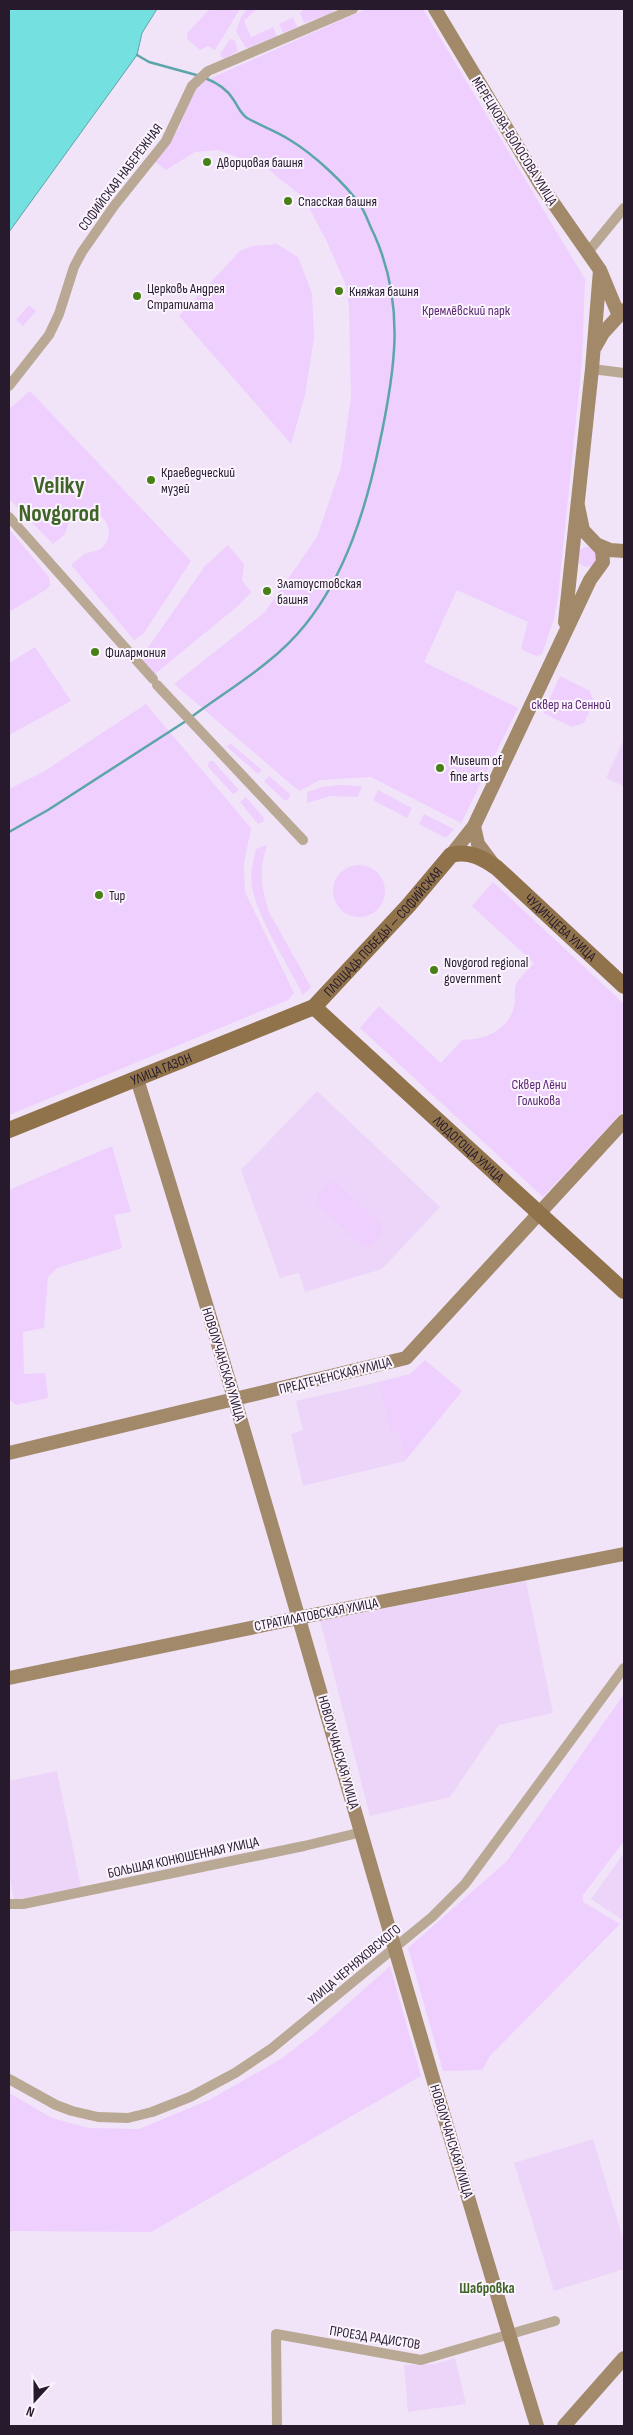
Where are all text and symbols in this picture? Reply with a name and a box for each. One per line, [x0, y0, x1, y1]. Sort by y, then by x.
street label: МЕРЕЦКОВА-ВОЛОСОВА УЛИЦА [468, 74, 562, 209]
street label: СОФИЙСКАЯ НАБЕРЕЖНАЯ [75, 120, 166, 234]
place label: Дворцовая башня [217, 154, 303, 171]
marker: Дворцовая башня [201, 156, 213, 168]
place label: Спасская башня [298, 193, 377, 210]
marker: Спасская башня [282, 195, 294, 207]
place label: Церковь Андрея Стратилата [147, 280, 225, 313]
place label: Княжая башня [349, 283, 419, 300]
marker: Княжая башня [333, 285, 345, 297]
marker: Церковь Андрея Стратилата [131, 290, 143, 302]
park label: Кремлёвский парк [422, 302, 511, 319]
place label: Краеведческий музей [161, 464, 235, 497]
district label: Veliky Novgorod [18, 471, 100, 528]
marker: Краеведческий музей [145, 474, 157, 486]
place label: Златоустовская башня [277, 575, 362, 608]
marker: Златоустовская башня [261, 585, 273, 597]
place label: Филармония [105, 644, 166, 661]
marker: Филармония [89, 646, 101, 658]
park label: сквер на Сенной [531, 696, 611, 713]
place label: Museum of fine arts [450, 752, 503, 785]
marker: Museum of fine arts [434, 762, 446, 774]
street label: ПЛОЩАДЬ ПОБЕДЫ — СОФИЙСКАЯ [320, 864, 446, 1000]
place label: Тир [109, 887, 126, 904]
marker: Тир [93, 889, 105, 901]
street label: ЧУДИНЦЕВА УЛИЦА [521, 890, 600, 966]
place label: Novgorod regional government [444, 954, 528, 987]
marker: Novgorod regional government [428, 964, 440, 976]
street label: УЛИЦА ГАЗОН [128, 1049, 194, 1089]
park label: Сквер Лёни Голикова [512, 1076, 567, 1109]
street label: ЛЮДОГОЩА УЛИЦА [429, 1112, 508, 1187]
street label: НОВОЛУЧАНСКАЯ УЛИЦА [198, 1305, 249, 1424]
street label: ПРЕДТЕЧЕНСКАЯ УЛИЦА [277, 1353, 394, 1398]
street label: СТРАТИЛАТОВСКАЯ УЛИЦА [253, 1594, 380, 1635]
street label: НОВОЛУЧАНСКАЯ УЛИЦА [314, 1693, 363, 1812]
street label: БОЛЬШАЯ КОНЮШЕННАЯ УЛИЦА [106, 1833, 261, 1882]
street label: УЛИЦА ЧЕРНЯХОВСКОГО [304, 1920, 404, 2008]
street label: НОВОЛУЧАНСКАЯ УЛИЦА [426, 2082, 477, 2201]
district label: Шабровка [459, 2279, 515, 2298]
street label: ПРОЕЗД РАДИСТОВ [328, 2322, 422, 2353]
north arrow [10, 2375, 60, 2425]
text: N [24, 2402, 37, 2421]

